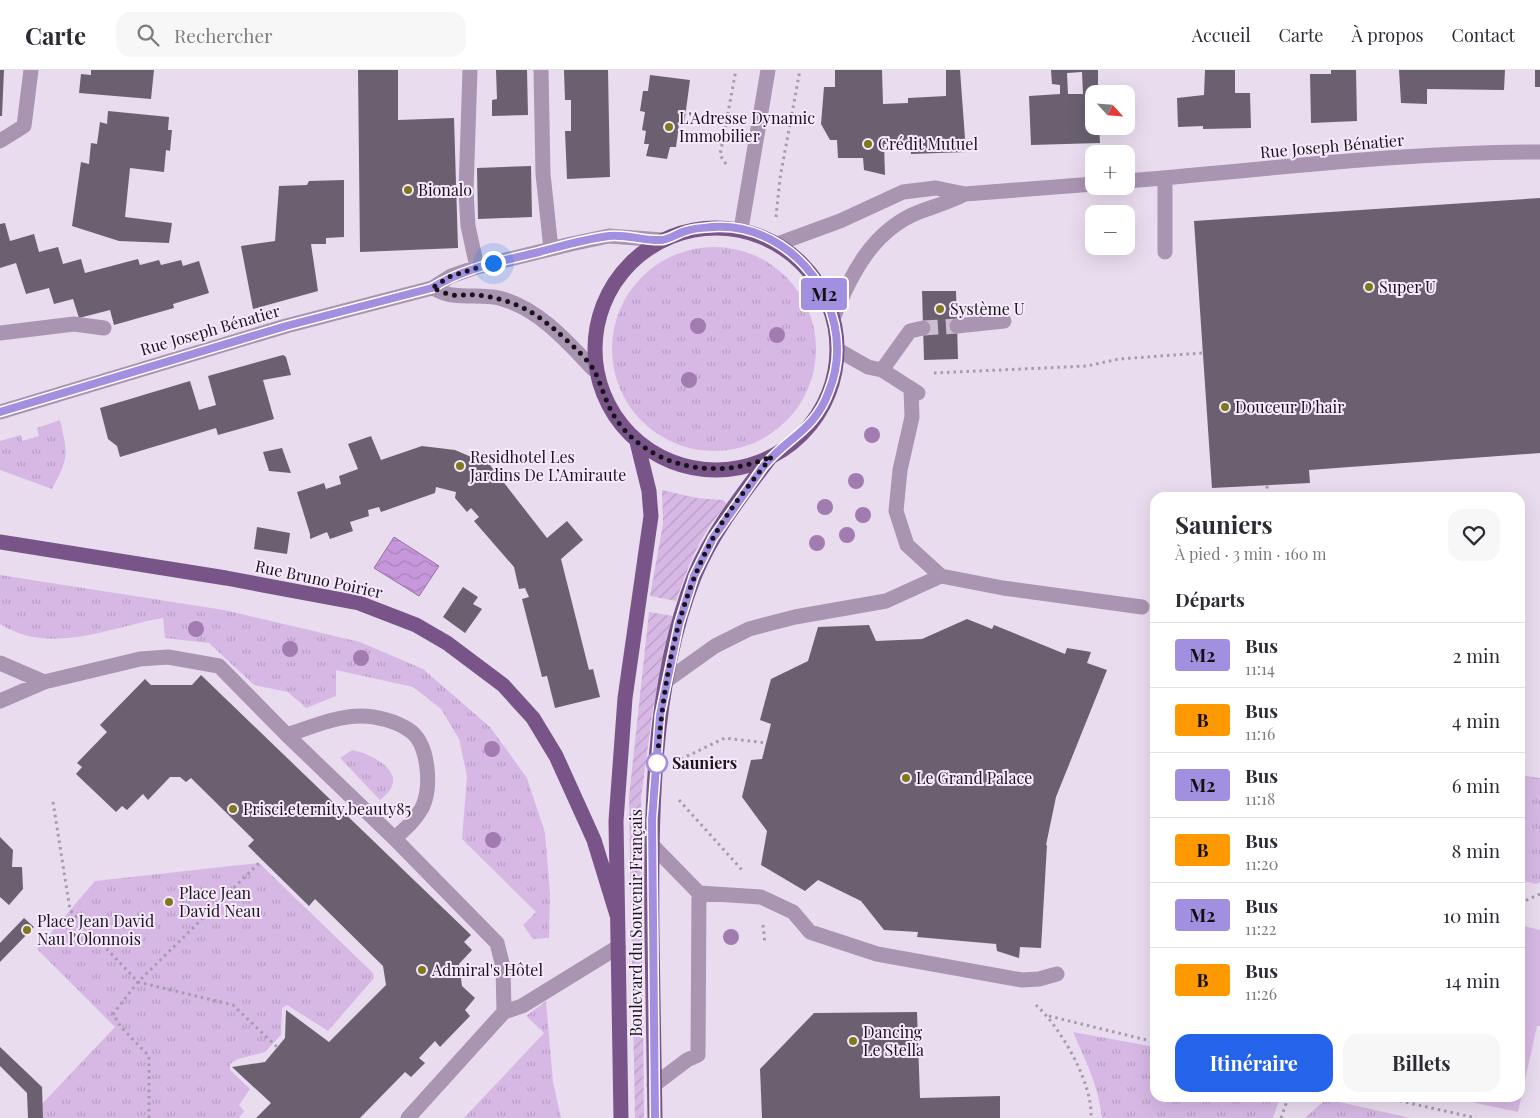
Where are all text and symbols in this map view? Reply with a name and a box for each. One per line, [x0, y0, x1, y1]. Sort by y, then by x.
search box [116, 12, 466, 57]
text: Carte [25, 19, 86, 51]
icon: search [134, 21, 162, 49]
text: Rechercher [174, 22, 273, 48]
text: Accueil [1192, 23, 1251, 47]
text: Carte [1279, 23, 1323, 47]
text: À propos [1351, 23, 1424, 47]
text: Contact [1452, 23, 1515, 47]
north arrow [1085, 85, 1135, 135]
map controls [1085, 85, 1135, 255]
place label: L'Adresse Dynamic Immobilier [679, 107, 815, 146]
marker: L'Adresse Dynamic Immobilier [663, 121, 675, 133]
street label: Rue Joseph Bénatier [1259, 129, 1405, 162]
place label: Crédit Mutuel [878, 133, 978, 154]
marker: Crédit Mutuel [862, 138, 874, 150]
button: + [1085, 145, 1135, 195]
place label: Bionalo [418, 179, 472, 200]
marker: Bionalo [402, 184, 414, 196]
button: − [1085, 205, 1135, 255]
your location [481, 251, 506, 276]
place label: Super U [1379, 276, 1436, 297]
line badge: M2 [802, 278, 846, 310]
marker: Super U [1363, 281, 1375, 293]
text: M2 [811, 282, 837, 306]
place label: Système U [950, 298, 1025, 319]
street label: Rue Joseph Bénatier [138, 300, 282, 360]
marker: Système U [934, 303, 946, 315]
place label: Douceur D'hair [1235, 396, 1344, 417]
marker: Douceur D'hair [1219, 401, 1231, 413]
place label: Residhotel Les Jardins De L’Amiraute [469, 446, 626, 485]
marker: Residhotel Les Jardins De L’Amiraute [454, 460, 466, 472]
text: Sauniers [1175, 508, 1273, 540]
button: heart [1448, 509, 1500, 561]
text: À pied · 3 min · 160 m [1175, 543, 1326, 564]
street label: Rue Bruno Poirier [253, 555, 385, 602]
text: Départs [1175, 586, 1245, 612]
text: Bus [1245, 632, 1278, 658]
text: 2 min [1452, 642, 1500, 668]
text: M2 [1189, 643, 1216, 667]
text: 11:14 [1245, 658, 1275, 679]
text: Bus [1245, 697, 1278, 723]
text: 4 min [1452, 707, 1500, 733]
text: B [1196, 708, 1209, 732]
text: 11:16 [1245, 723, 1275, 744]
marker: Sauniers [646, 752, 668, 774]
place label: Sauniers [672, 752, 737, 773]
text: Bus [1245, 762, 1278, 788]
place label: Le Grand Palace [916, 767, 1032, 788]
marker: Le Grand Palace [900, 772, 912, 784]
text: 6 min [1452, 772, 1500, 798]
text: M2 [1189, 773, 1216, 797]
text: 11:18 [1245, 788, 1275, 809]
place label: Prisci.eternity.beauty85 [243, 798, 411, 819]
marker: Prisci.eternity.beauty85 [227, 803, 239, 815]
street label: Boulevard du Souvenir Français [625, 809, 646, 1037]
text: Bus [1245, 827, 1278, 853]
text: 8 min [1452, 837, 1500, 863]
text: B [1196, 838, 1209, 862]
text: 11:20 [1245, 853, 1278, 874]
place label: Place Jean David Neau [179, 882, 261, 921]
text: Bus [1245, 892, 1278, 918]
marker: Place Jean David Neau [163, 896, 175, 908]
text: 10 min [1443, 902, 1500, 928]
text: M2 [1189, 903, 1216, 927]
place label: Place Jean David Nau l'Olonnois [37, 910, 154, 949]
text: 11:22 [1245, 918, 1276, 939]
marker: Place Jean David Nau l'Olonnois [21, 924, 33, 936]
text: Bus [1245, 957, 1278, 983]
place label: Admiral's Hôtel [431, 959, 543, 980]
marker: Admiral's Hôtel [416, 964, 428, 976]
text: 14 min [1445, 967, 1500, 993]
text: B [1196, 968, 1209, 992]
text: 11:26 [1245, 983, 1277, 1004]
place label: Dancing Le Stella [863, 1021, 924, 1060]
button: Itinéraire [1175, 1034, 1333, 1092]
button: Billets [1343, 1034, 1500, 1092]
marker: Dancing Le Stella [847, 1035, 859, 1047]

